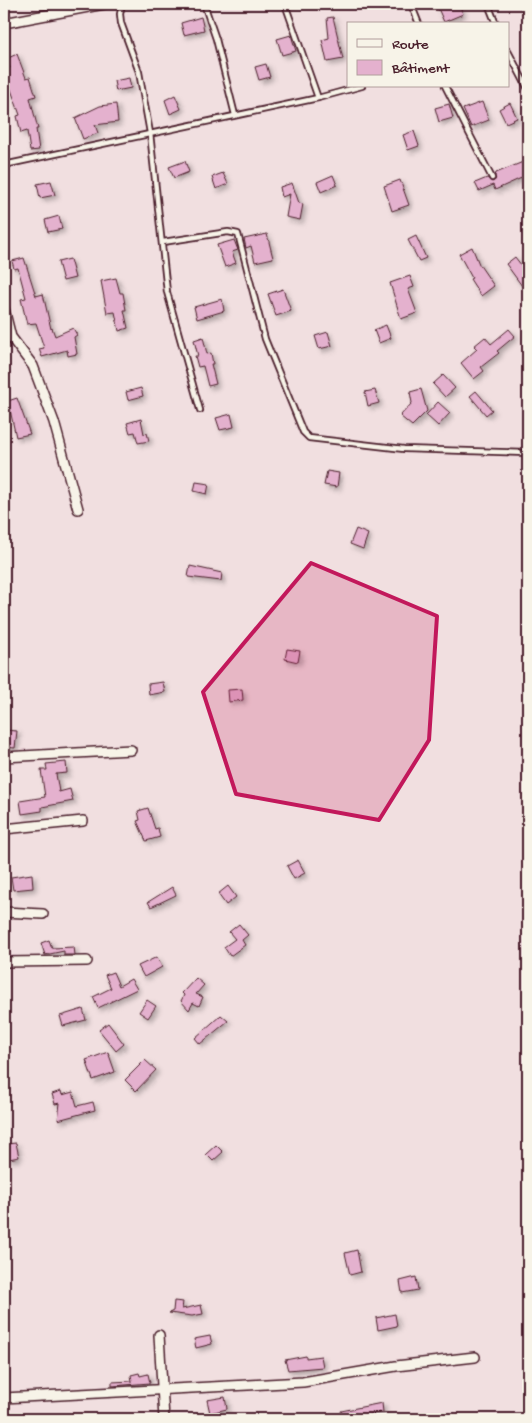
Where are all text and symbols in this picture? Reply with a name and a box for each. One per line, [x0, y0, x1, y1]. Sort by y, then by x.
legend [347, 22, 510, 88]
text: Route [392, 36, 429, 54]
text: Bâtiment [391, 60, 451, 78]

